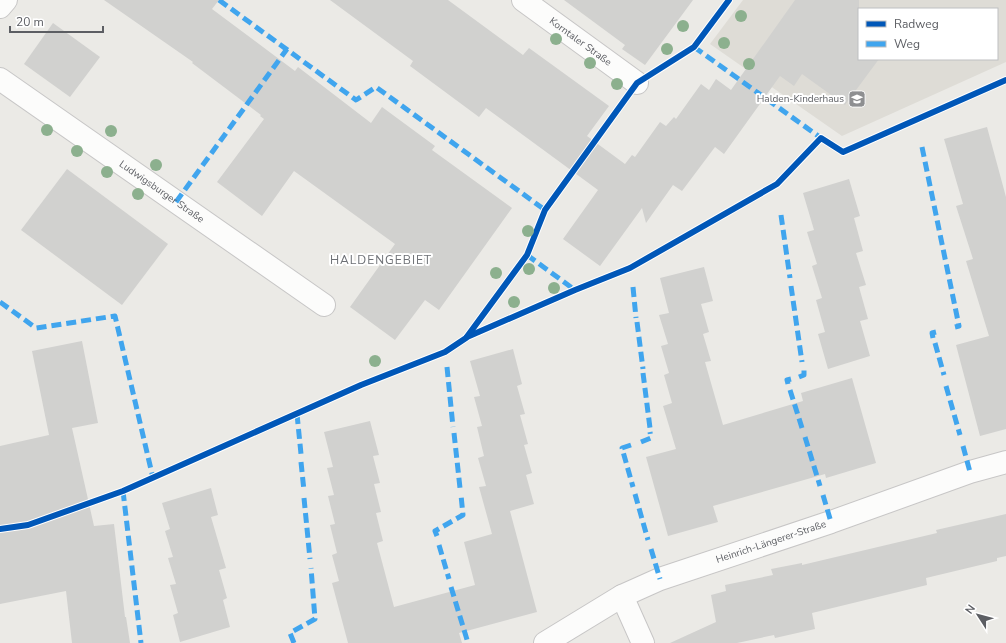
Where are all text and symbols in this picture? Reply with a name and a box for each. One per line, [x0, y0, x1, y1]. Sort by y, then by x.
scale bar [10, 8, 103, 34]
legend [858, 8, 998, 60]
text: 20 m [16, 14, 44, 30]
street label: Korntaler Straße [546, 14, 615, 69]
text: Radweg [894, 16, 939, 32]
text: Weg [894, 36, 920, 52]
school or university icon: Halden-Kinderhaus [847, 89, 867, 109]
place label: Halden-Kinderhaus [757, 92, 844, 106]
street label: Ludwigsburger Straße [116, 157, 207, 226]
district label: HALDENGEBIET [330, 252, 432, 268]
street label: Heinrich-Längerer-Straße [714, 517, 828, 567]
north arrow [958, 595, 998, 635]
text: N [962, 602, 979, 617]

